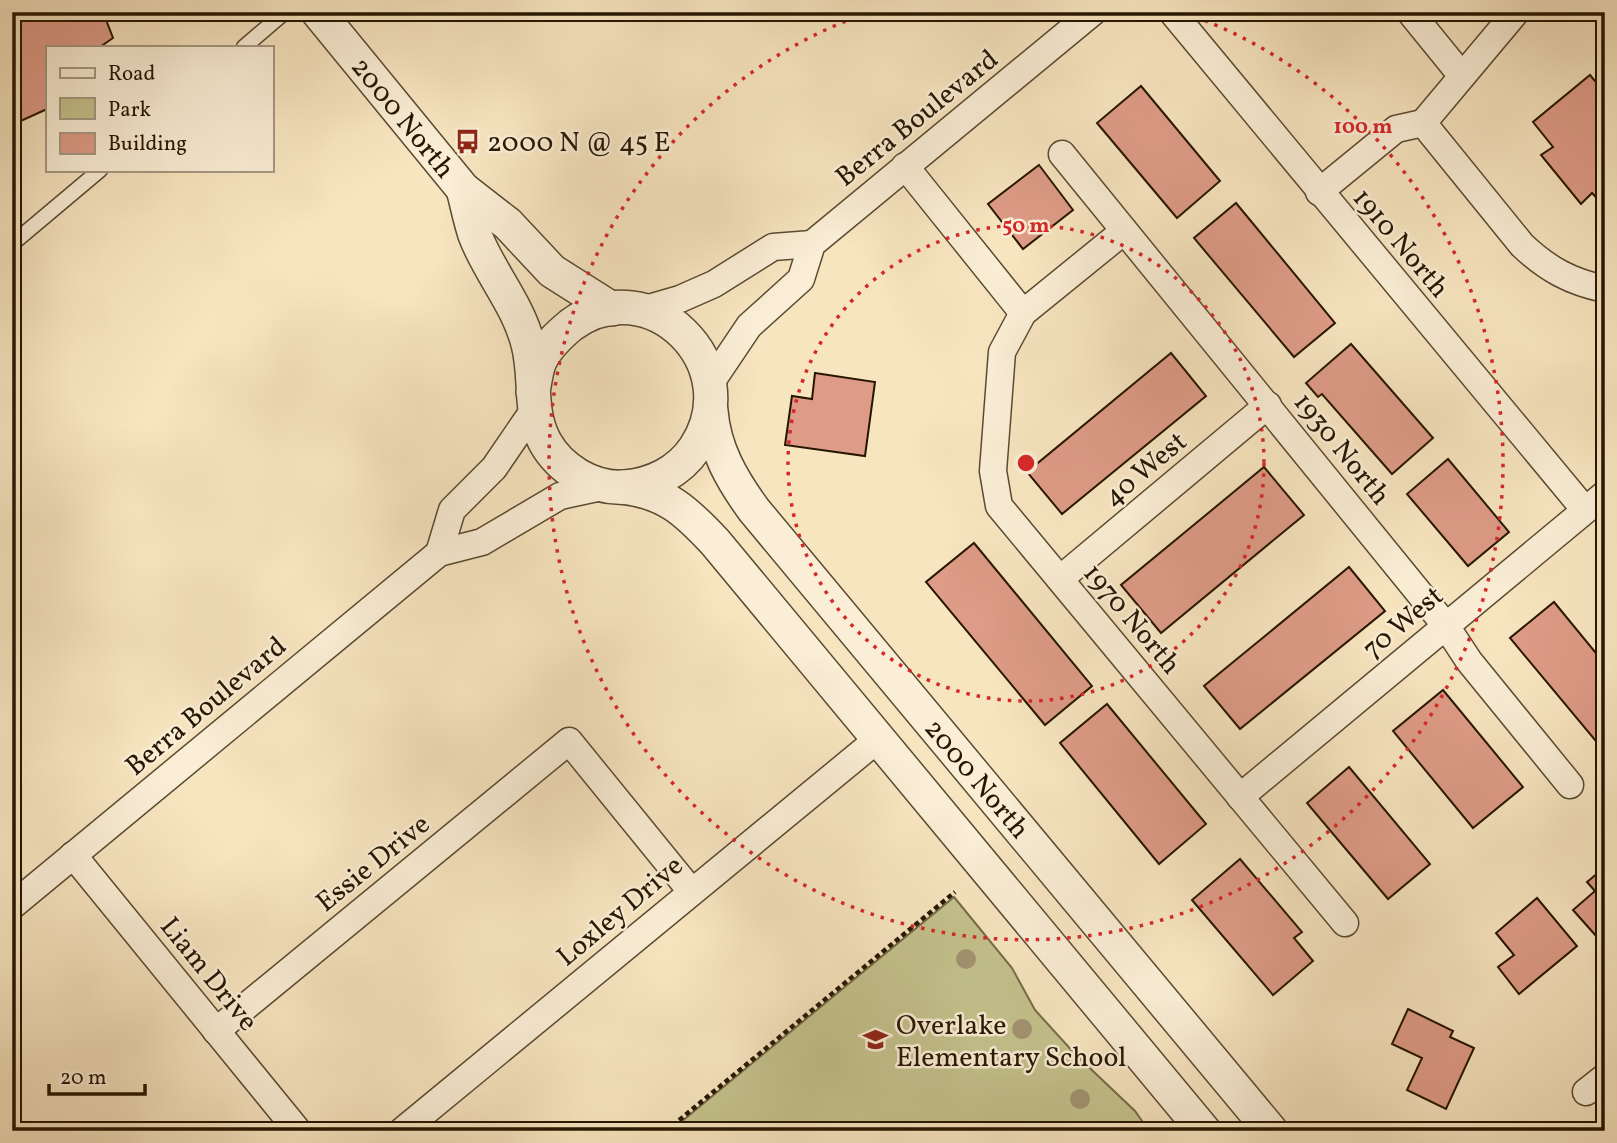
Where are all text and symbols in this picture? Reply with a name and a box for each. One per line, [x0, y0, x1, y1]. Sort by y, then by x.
street label: Berra Boulevard [828, 41, 1007, 197]
legend [46, 46, 273, 172]
street label: 2000 North [341, 50, 463, 188]
text: Road [108, 60, 155, 89]
text: Park [108, 96, 151, 125]
text: 100 m [1333, 113, 1393, 142]
place label: 2000 N @ 45 E [487, 124, 671, 163]
bus stop icon: 2000 N @ 45 E [453, 127, 481, 155]
text: Building [108, 130, 187, 159]
street label: 1910 North [1343, 180, 1458, 307]
text: 50 m [1002, 212, 1050, 241]
street label: 1930 North [1283, 385, 1399, 514]
street label: 40 West [1095, 423, 1196, 517]
centre of rings [1014, 451, 1038, 475]
street label: 1970 North [1073, 556, 1189, 684]
street label: 70 West [1355, 577, 1453, 668]
street label: Berra Boulevard [118, 628, 296, 786]
street label: 2000 North [914, 711, 1038, 848]
street label: Essie Drive [308, 806, 439, 922]
street label: Loxley Drive [549, 847, 692, 976]
street label: Liam Drive [150, 909, 266, 1040]
place label: Overlake Elementary School [896, 1007, 1127, 1078]
school or university icon: Overlake Elementary School [862, 1026, 890, 1054]
scale bar [49, 1052, 145, 1096]
text: 20 m [60, 1064, 106, 1093]

